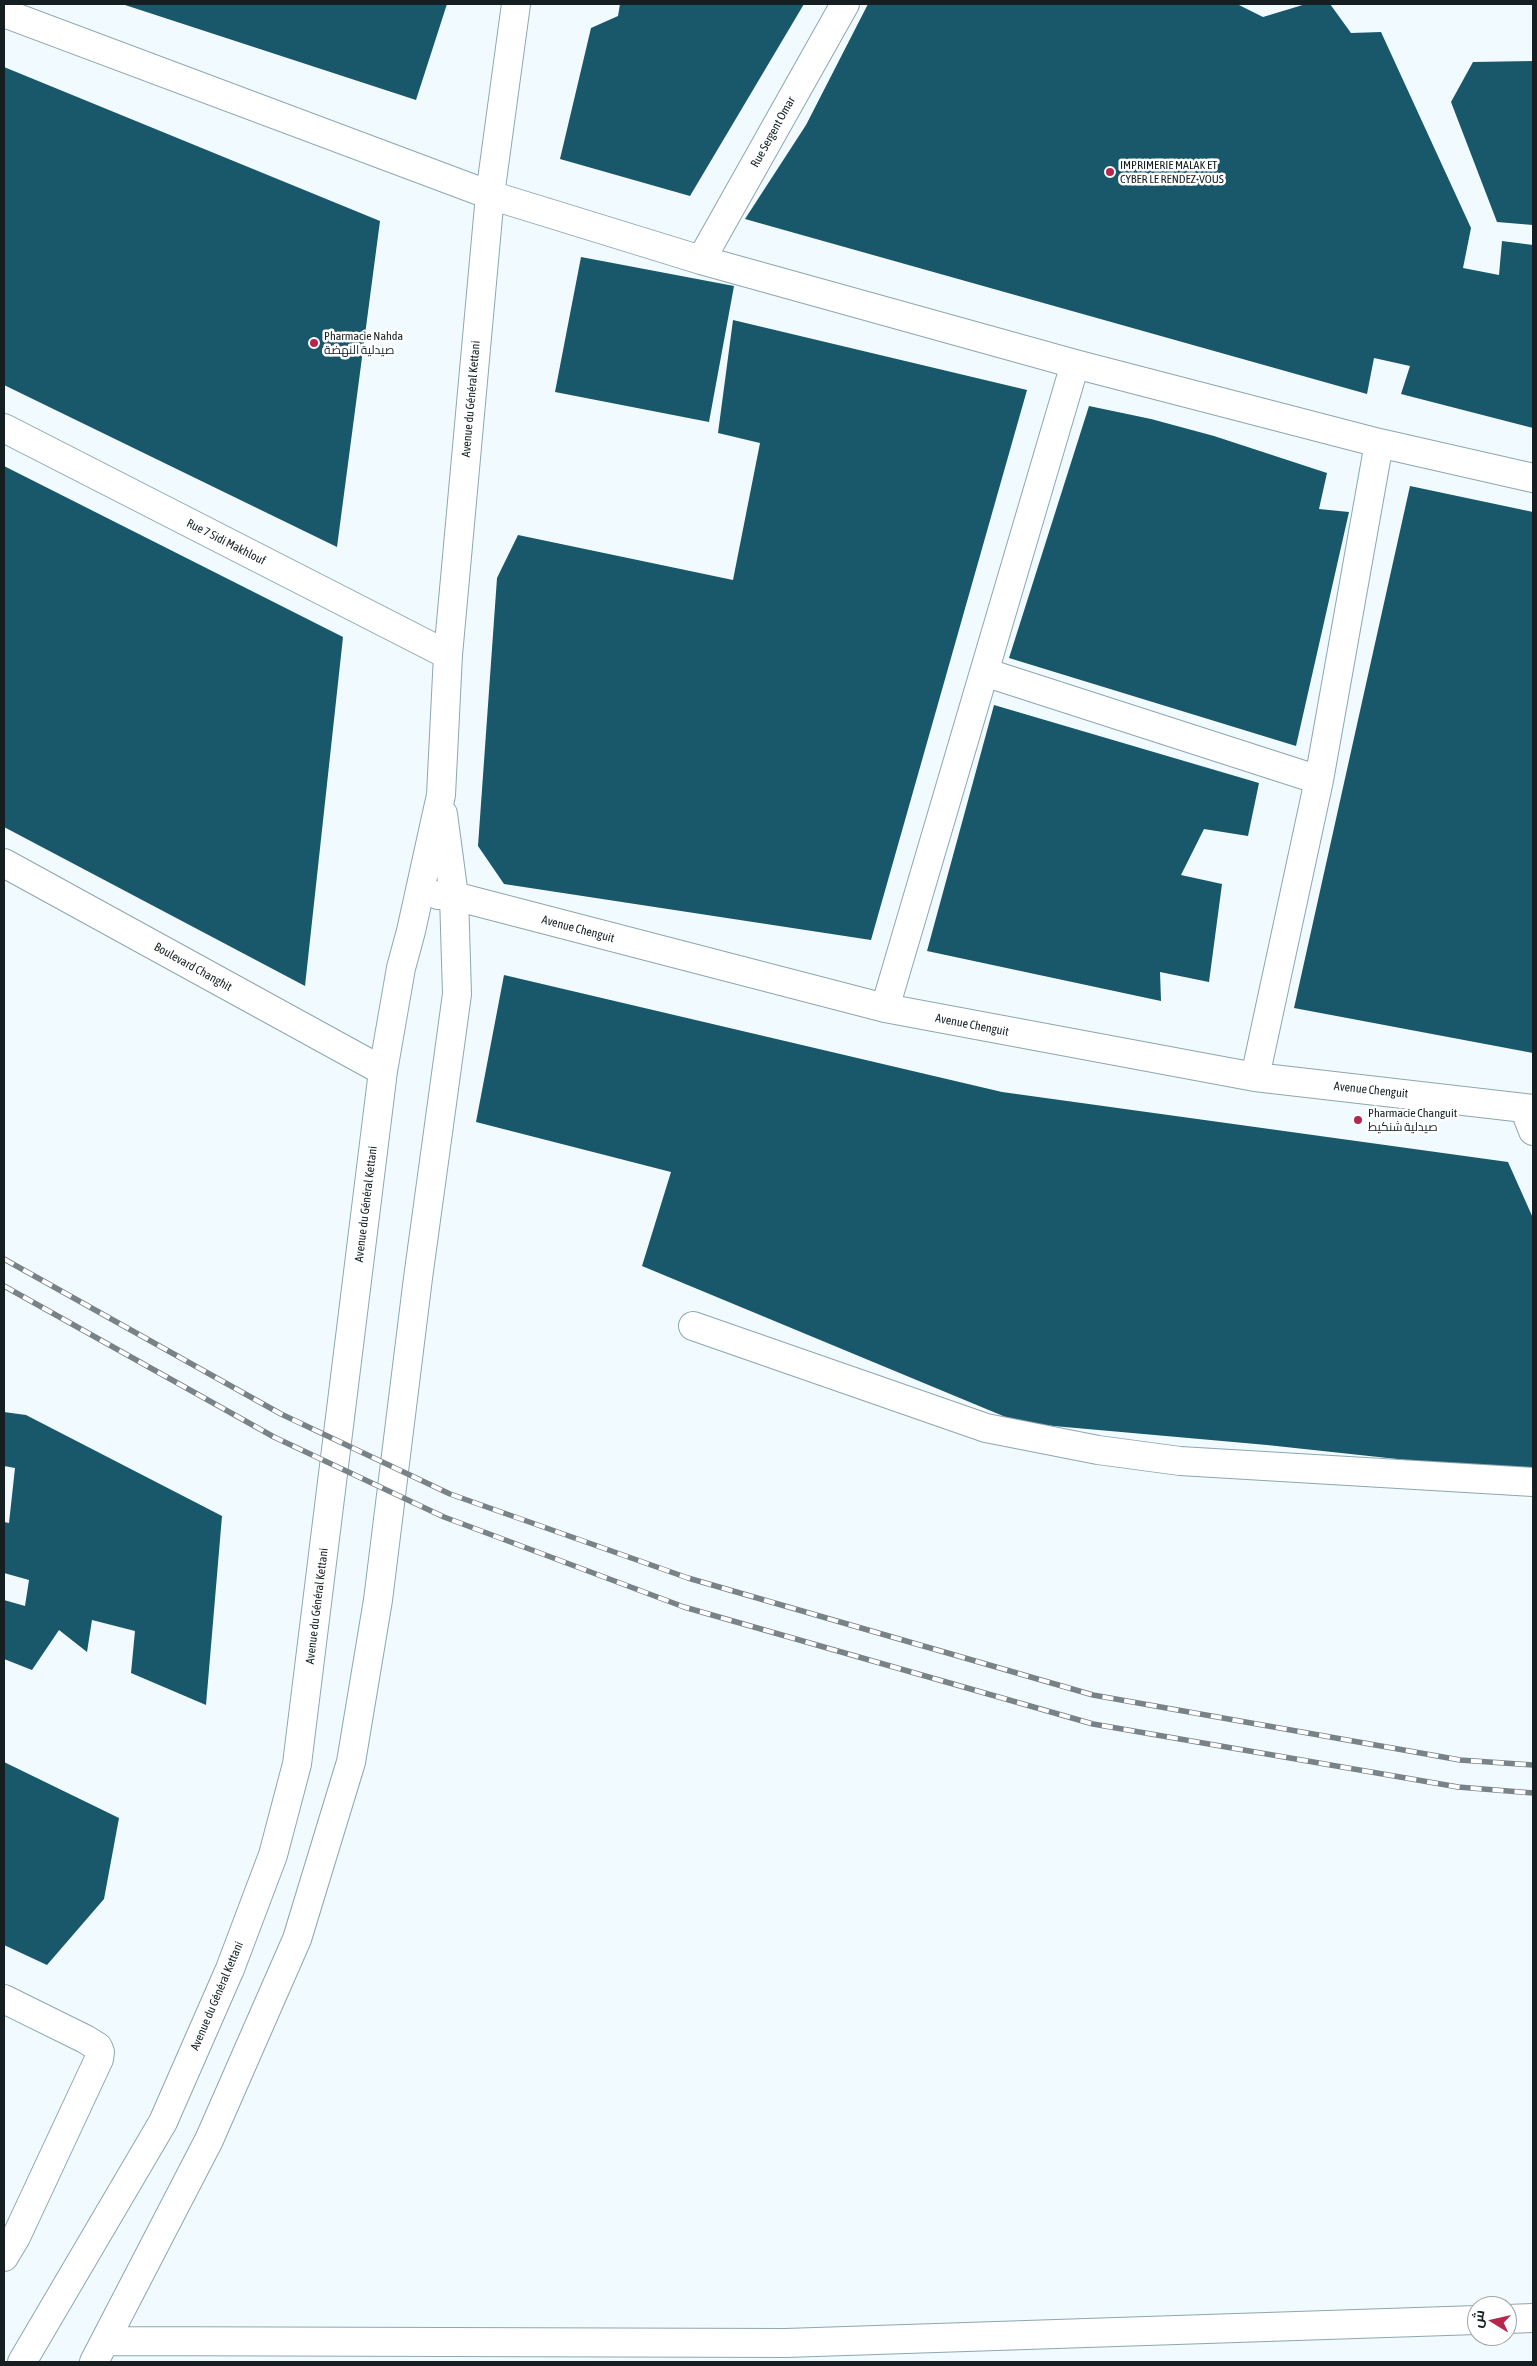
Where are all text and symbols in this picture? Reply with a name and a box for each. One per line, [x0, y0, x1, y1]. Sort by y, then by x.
street label: Rue Sergent Omar [748, 94, 798, 170]
place label: IMPRIMERIE MALAK ET CYBER LE RENDEZ-VOUS [1120, 158, 1224, 186]
marker: IMPRIMERIE MALAK ET CYBER LE RENDEZ-VOUS [1104, 166, 1116, 178]
place label: Pharmacie Nahda صيدلية النهضة [324, 329, 403, 357]
marker: Pharmacie Nahda صيدلية النهضة [308, 337, 320, 349]
street label: Avenue du Général Kettani [459, 340, 483, 458]
street label: Rue 7 Sidi Makhlouf [184, 516, 268, 568]
street label: Avenue Chenguit [540, 912, 616, 946]
street label: Boulevard Changhit [152, 940, 234, 994]
street label: Avenue Chenguit [934, 1011, 1010, 1039]
street label: Avenue Chenguit [1333, 1079, 1409, 1101]
place label: Pharmacie Changuit صيدلية شنكيط [1368, 1106, 1457, 1134]
marker: Pharmacie Changuit صيدلية شنكيط [1352, 1114, 1364, 1126]
street label: Avenue du Général Kettani [352, 1145, 380, 1263]
street label: Avenue du Général Kettani [303, 1547, 331, 1665]
street label: Avenue du Général Kettani [188, 1939, 246, 2053]
north arrow [1467, 2296, 1517, 2346]
text: ش [1469, 2309, 1487, 2329]

